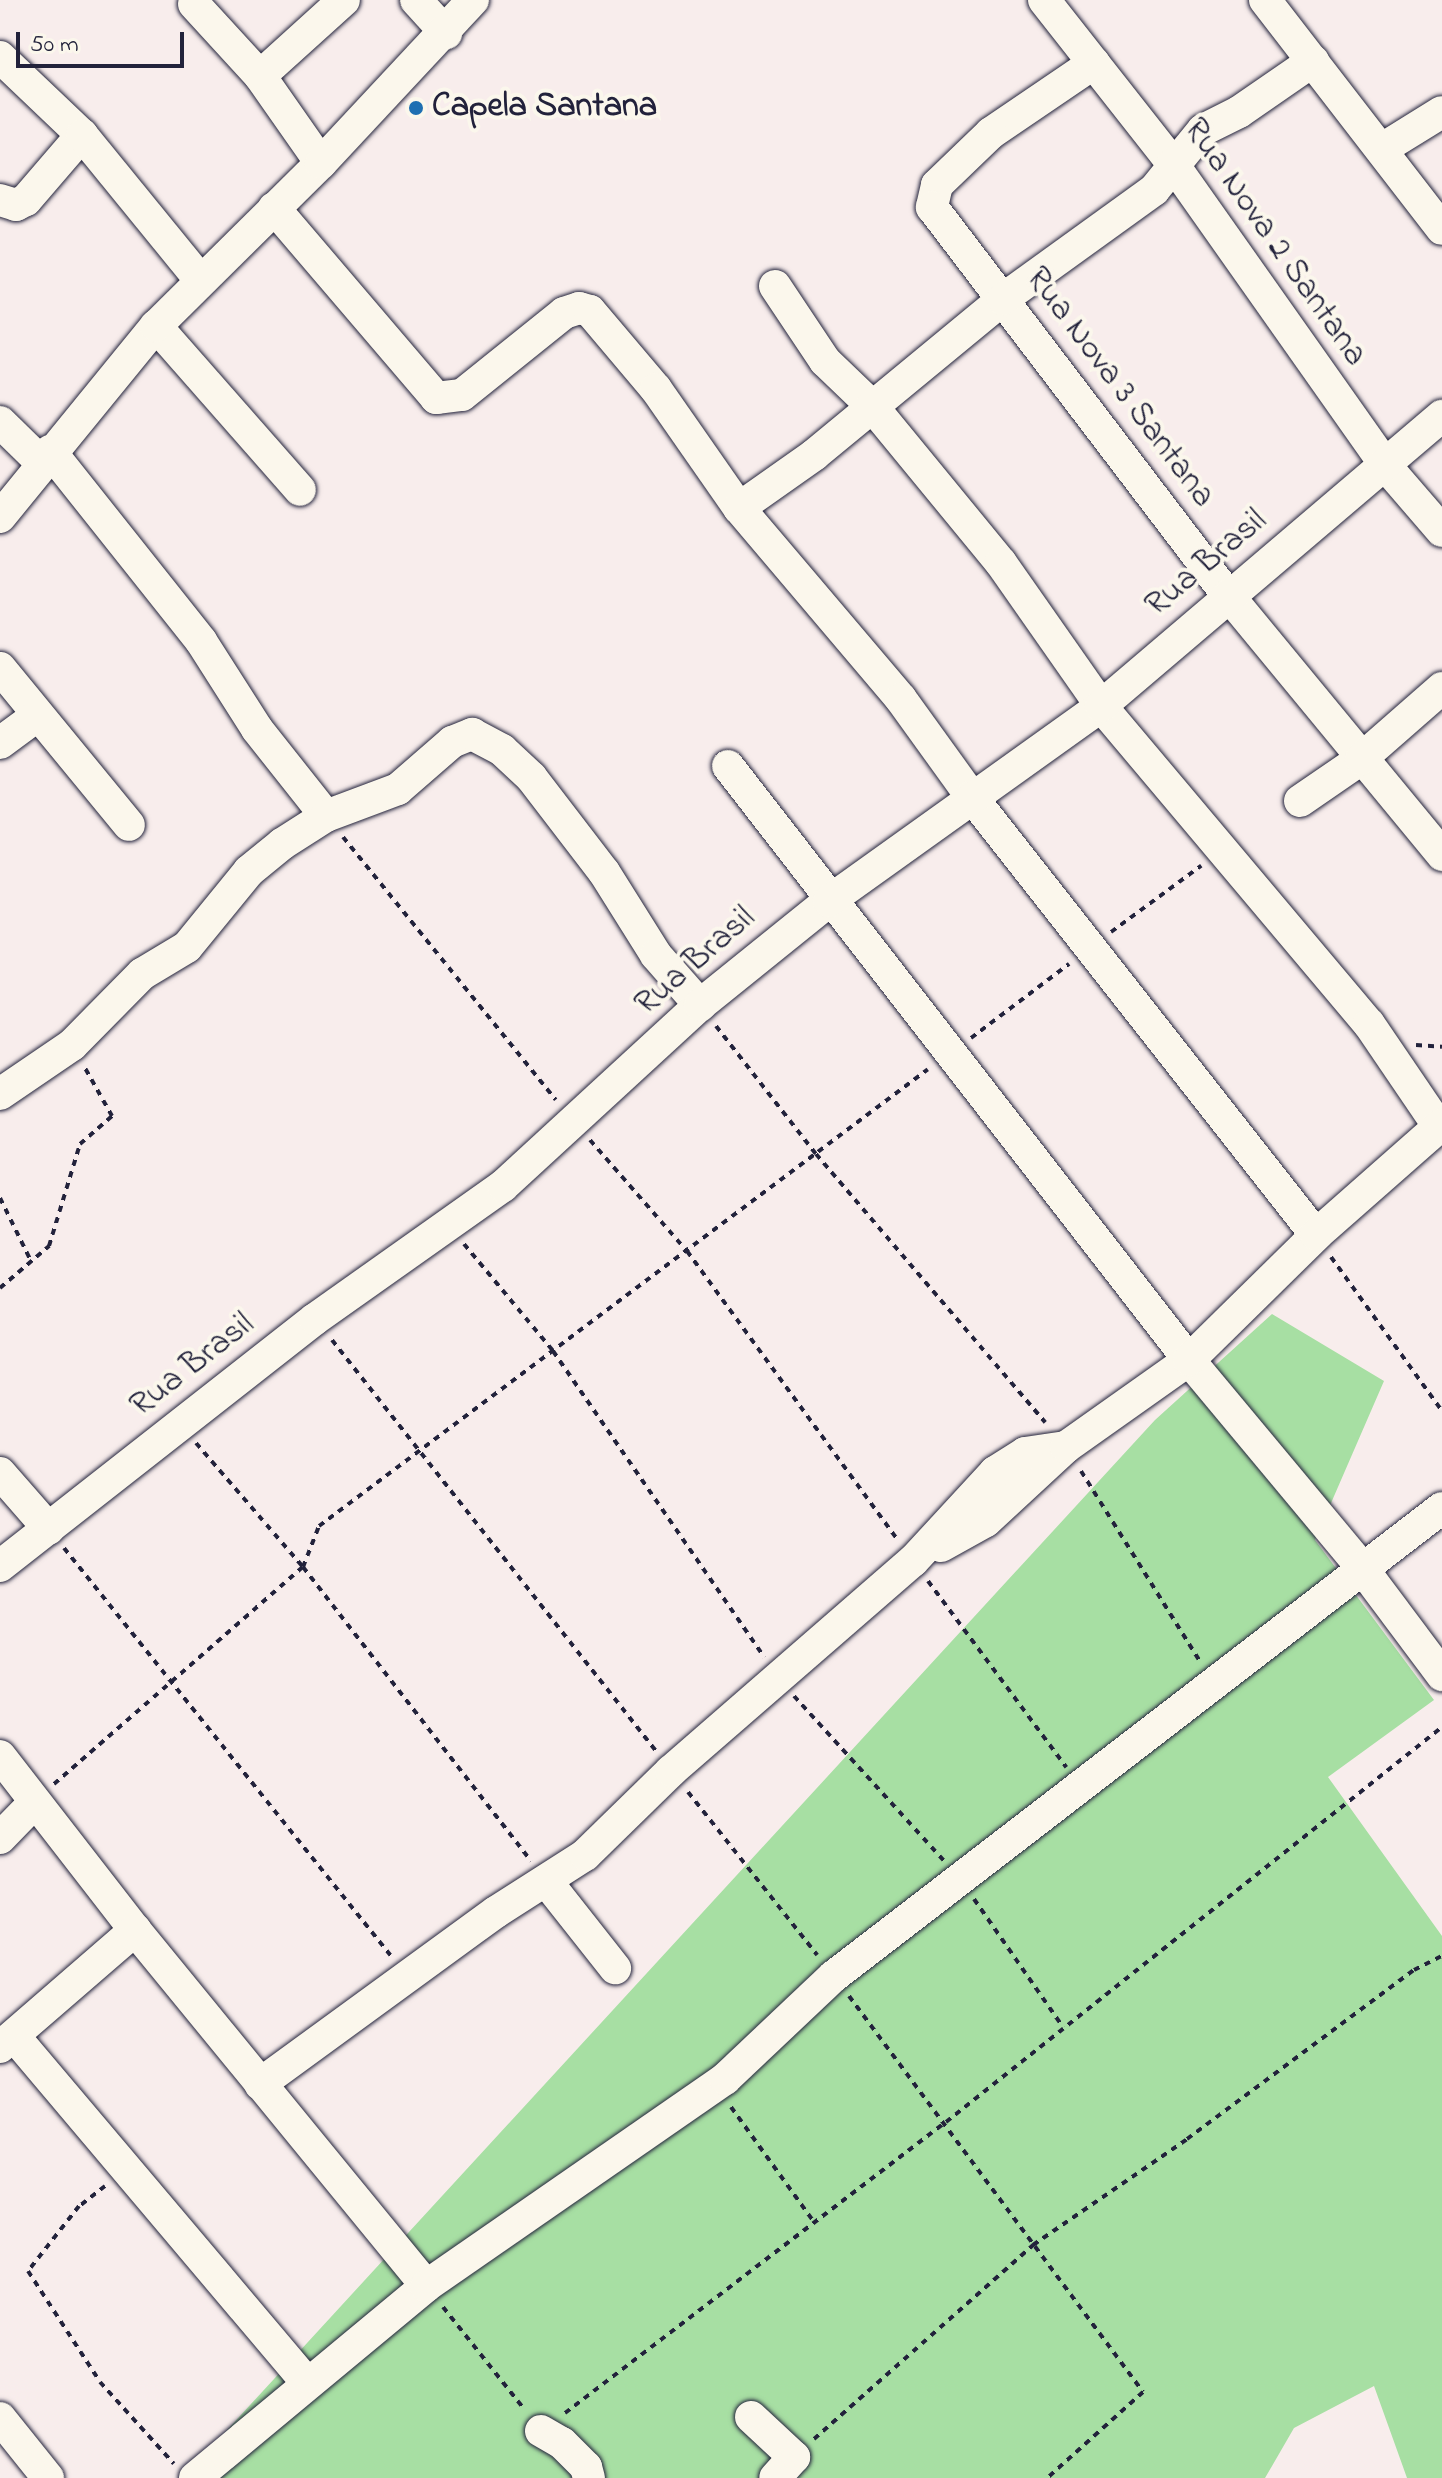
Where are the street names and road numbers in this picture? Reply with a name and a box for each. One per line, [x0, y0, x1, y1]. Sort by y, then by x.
street label: Rua Nova 2 Santana [1173, 111, 1375, 375]
street label: Rua Nova 3 Santana [1015, 260, 1223, 516]
street label: Rua Brasil [1138, 501, 1276, 627]
street label: Rua Brasil [628, 899, 764, 1025]
street label: Rua Brasil [123, 1305, 263, 1427]

